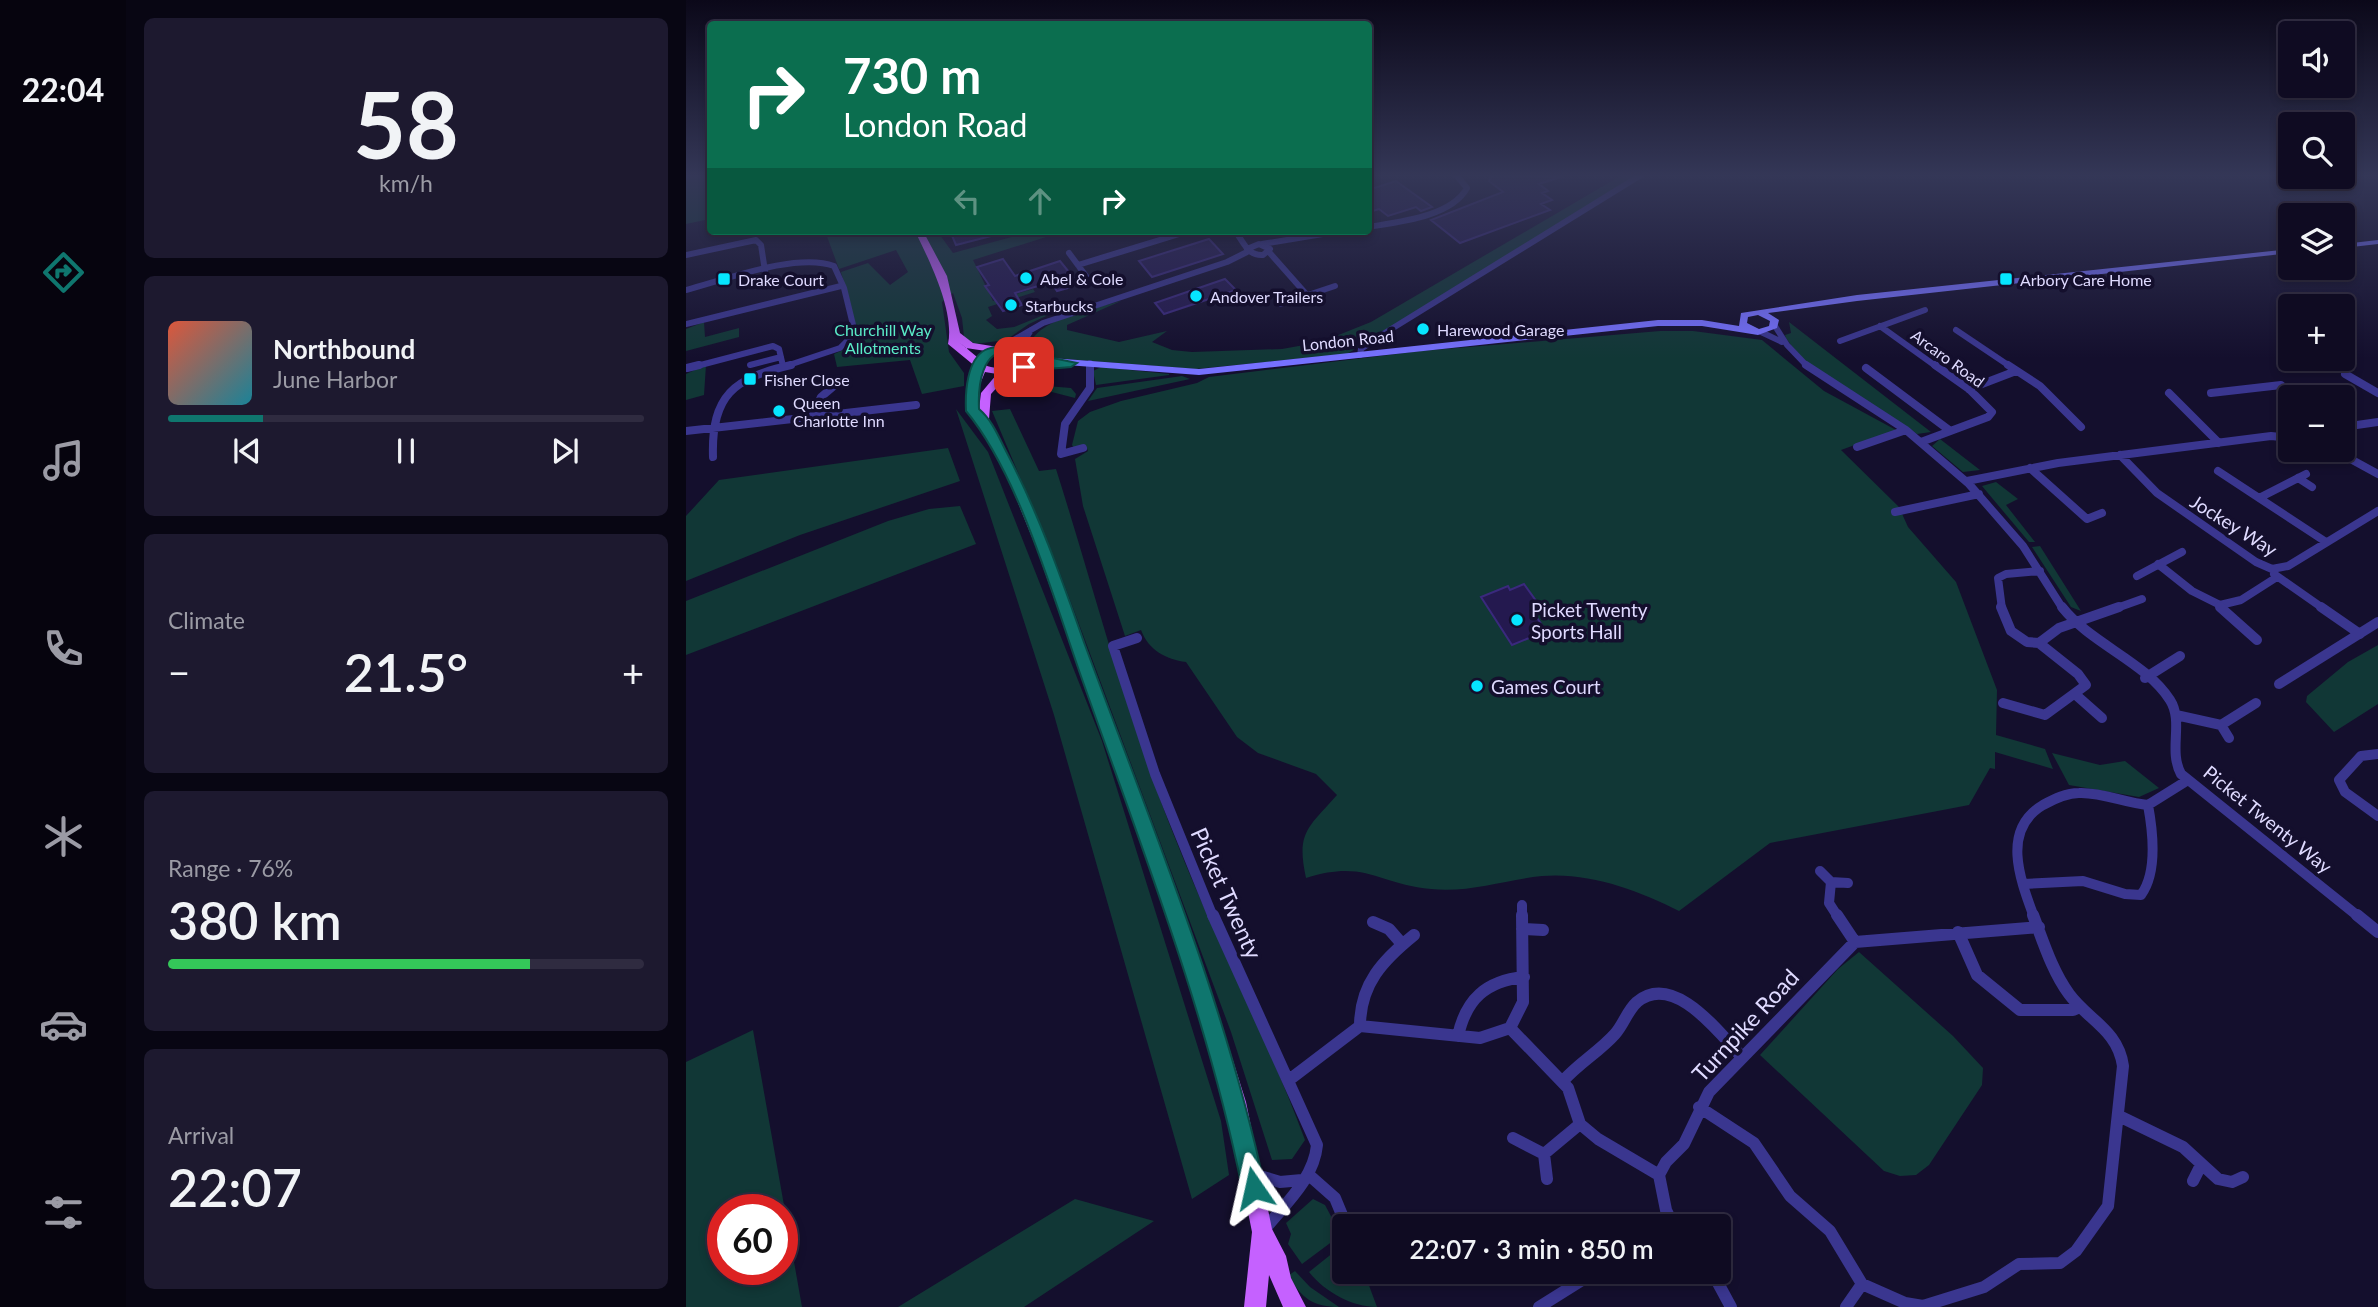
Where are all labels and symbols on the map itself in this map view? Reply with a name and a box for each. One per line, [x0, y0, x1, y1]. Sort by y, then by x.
place label: Abel & Cole [1040, 269, 1123, 288]
place label: Drake Court [738, 270, 824, 289]
marker: Abel & Cole [1018, 270, 1034, 286]
place label: Arbory Care Home [2020, 270, 2152, 289]
marker: Drake Court [716, 271, 732, 287]
marker: Arbory Care Home [1998, 271, 2014, 287]
place label: Andover Trailers [1210, 287, 1323, 306]
marker: Andover Trailers [1188, 288, 1204, 304]
place label: Starbucks [1025, 296, 1093, 315]
marker: Starbucks [1003, 297, 1019, 313]
park label: Churchill Way Allotments [834, 320, 933, 357]
place label: Harewood Garage [1437, 320, 1564, 339]
marker: Harewood Garage [1415, 321, 1431, 337]
street label: Arcaro Road [1908, 325, 1988, 391]
street label: London Road [1301, 326, 1395, 354]
pin [994, 337, 1054, 397]
place label: Fisher Close [764, 370, 850, 389]
marker: Fisher Close [742, 371, 758, 387]
place label: Queen Charlotte Inn [793, 393, 885, 430]
marker: Queen Charlotte Inn [771, 403, 787, 419]
street label: Jockey Way [2186, 489, 2282, 561]
place label: Picket Twenty Sports Hall [1531, 598, 1648, 643]
marker: Picket Twenty Sports Hall [1509, 612, 1525, 628]
place label: Games Court [1491, 675, 1601, 698]
marker: Games Court [1469, 678, 1485, 694]
street label: Picket Twenty Way [2199, 760, 2337, 878]
street label: Picket Twenty [1185, 823, 1269, 963]
street label: Turnpike Road [1686, 963, 1804, 1087]
position arrow [1217, 1151, 1291, 1225]
speed limit sign: 60 [707, 1194, 798, 1285]

